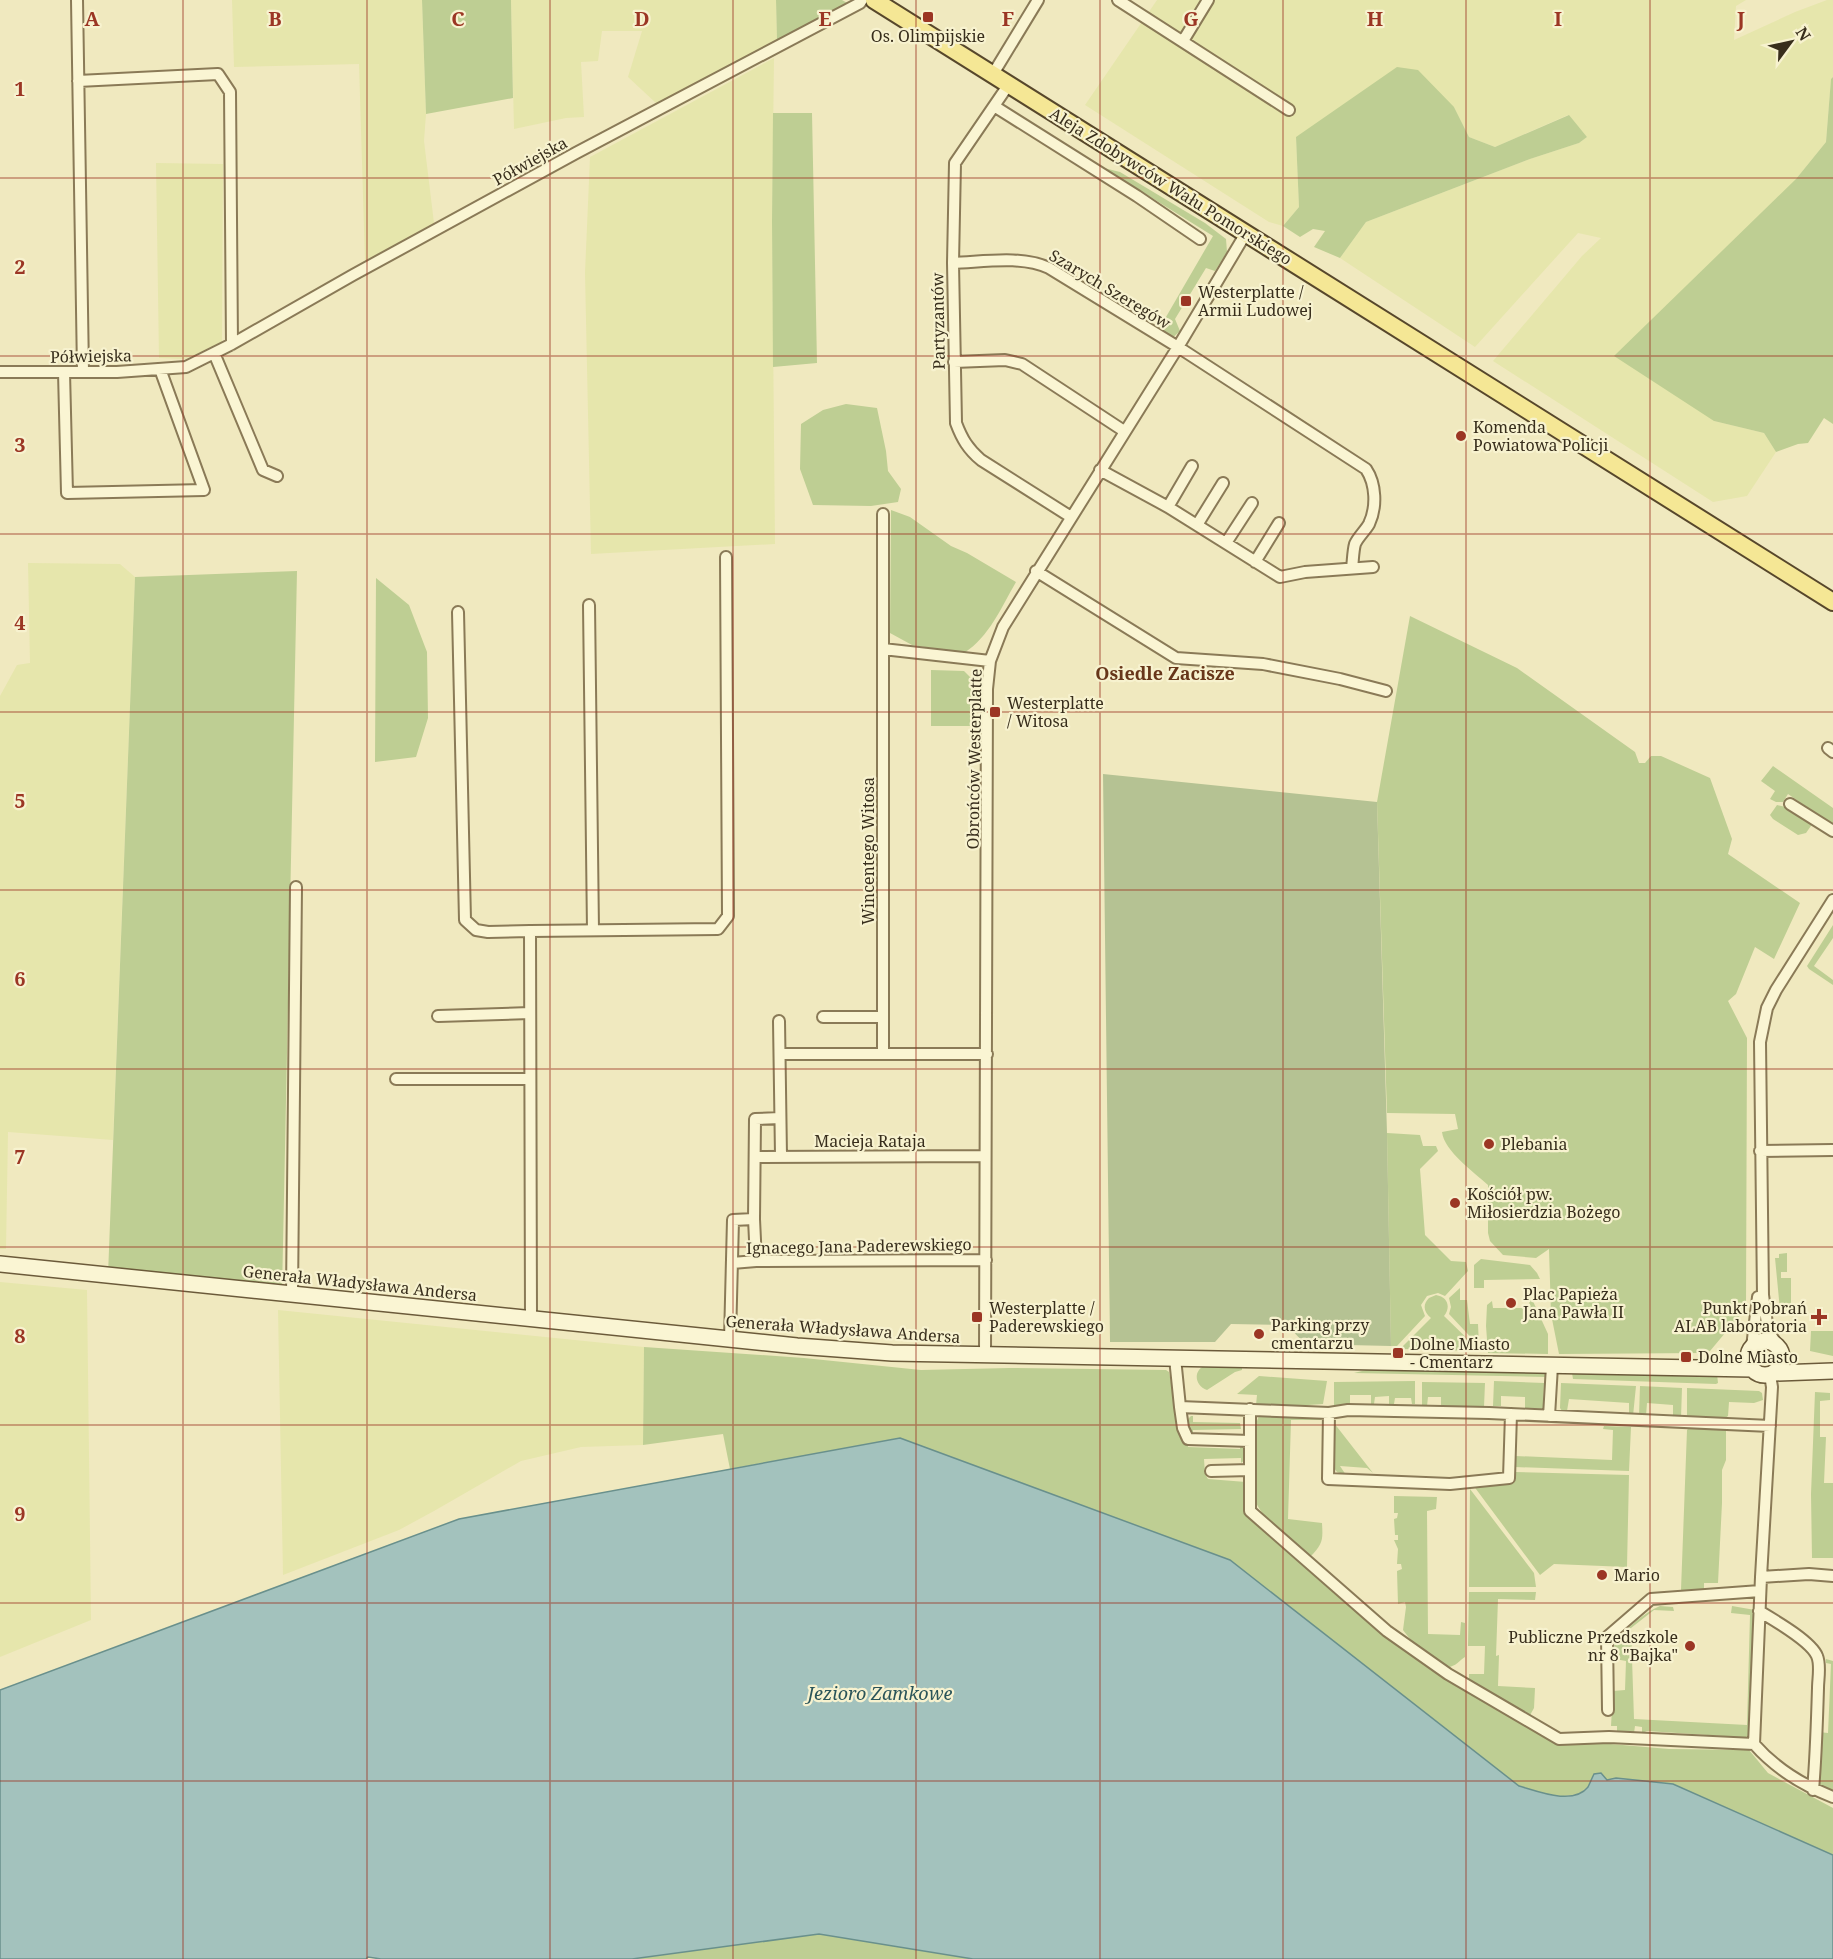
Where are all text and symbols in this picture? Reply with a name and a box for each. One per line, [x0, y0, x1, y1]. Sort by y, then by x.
text: A [84, 5, 100, 32]
text: B [268, 5, 282, 32]
text: C [451, 5, 465, 32]
text: D [634, 5, 650, 32]
text: E [818, 5, 832, 32]
text: F [1002, 5, 1014, 32]
text: G [1183, 5, 1199, 32]
text: H [1367, 5, 1383, 32]
text: I [1554, 5, 1562, 32]
text: J [1736, 5, 1745, 32]
marker: Os. Olimpijskie [921, 10, 935, 24]
north arrow [1761, 12, 1821, 72]
text: N [1791, 23, 1816, 45]
place label: Os. Olimpijskie [871, 25, 985, 47]
text: 1 [14, 75, 26, 102]
street label: Aleja Zdobywców Wału Pomorskiego [1046, 102, 1296, 270]
street label: Półwiejska [489, 132, 571, 190]
street label: Szarych Szeregów [1045, 244, 1175, 334]
text: 2 [14, 253, 26, 280]
street label: Partyzantów [926, 272, 950, 370]
place label: Westerplatte / Armii Ludowej [1198, 281, 1313, 321]
marker: Westerplatte / Armii Ludowej [1179, 294, 1193, 308]
street label: Półwiejska [50, 344, 132, 368]
place label: Komenda Powiatowa Policji [1473, 416, 1608, 456]
marker: Komenda Powiatowa Policji [1454, 429, 1468, 443]
text: 3 [14, 431, 26, 458]
text: 4 [14, 609, 26, 636]
district label: Osiedle Zacisze [1095, 661, 1235, 685]
street label: Obrońców Westerplatte [961, 668, 987, 850]
place label: Westerplatte / Witosa [1007, 692, 1104, 732]
marker: Westerplatte / Witosa [988, 705, 1002, 719]
street label: Wincentego Witosa [857, 777, 879, 925]
text: 5 [14, 787, 26, 814]
text: 6 [14, 965, 26, 992]
street label: Macieja Rataja [814, 1130, 926, 1152]
place label: Plebania [1501, 1133, 1567, 1155]
marker: Plebania [1482, 1137, 1496, 1151]
text: 7 [14, 1143, 26, 1170]
place label: Kościół pw. Miłosierdzia Bożego [1467, 1183, 1621, 1223]
marker: Kościół pw. Miłosierdzia Bożego [1448, 1196, 1462, 1210]
street label: Ignacego Jana Paderewskiego [746, 1233, 972, 1259]
street label: Generała Władysława Andersa [242, 1260, 478, 1306]
place label: Plac Papieża Jana Pawła II [1522, 1283, 1624, 1323]
marker: Plac Papieża Jana Pawła II [1504, 1296, 1518, 1310]
place label: Westerplatte / Paderewskiego [989, 1297, 1104, 1337]
place label: Punkt Pobrań ALAB laboratoria [1674, 1297, 1807, 1337]
street label: Generała Władysława Andersa [725, 1310, 961, 1348]
marker: Westerplatte / Paderewskiego [970, 1310, 984, 1324]
marker: Punkt Pobrań ALAB laboratoria [1812, 1310, 1826, 1324]
place label: Parking przy cmentarzu [1271, 1314, 1370, 1354]
text: 8 [14, 1322, 26, 1349]
marker: Parking przy cmentarzu [1252, 1327, 1266, 1341]
place label: Dolne Miasto - Cmentarz [1410, 1333, 1510, 1373]
marker: Dolne Miasto - Cmentarz [1391, 1346, 1405, 1360]
place label: Dolne Miasto [1698, 1346, 1798, 1368]
marker: Dolne Miasto [1679, 1350, 1693, 1364]
text: 9 [14, 1500, 26, 1527]
place label: Mario [1614, 1564, 1660, 1586]
marker: Mario [1595, 1568, 1609, 1582]
place label: Publiczne Przedszkole nr 8 "Bajka" [1508, 1626, 1678, 1666]
marker: Publiczne Przedszkole nr 8 "Bajka" [1683, 1639, 1697, 1653]
water label: Jezioro Zamkowe [805, 1681, 952, 1705]

